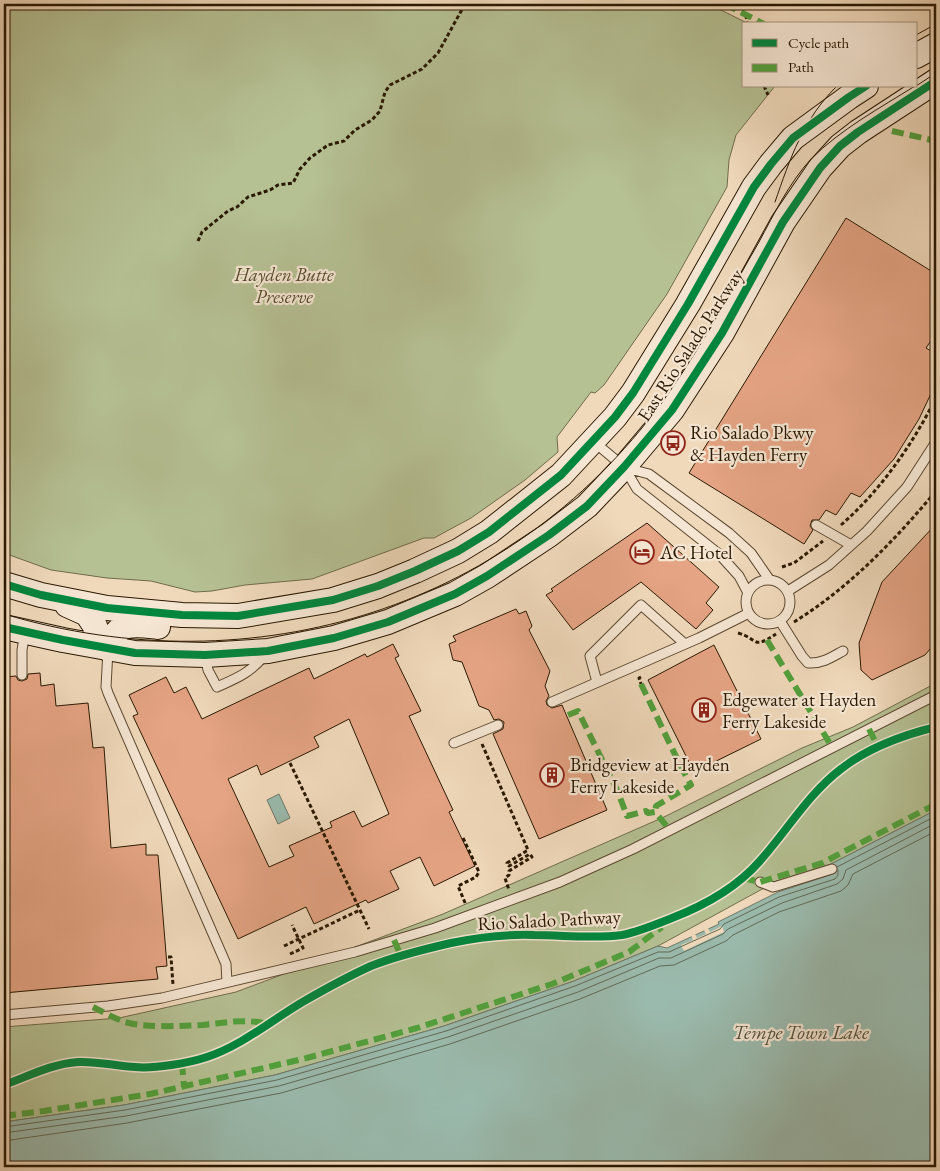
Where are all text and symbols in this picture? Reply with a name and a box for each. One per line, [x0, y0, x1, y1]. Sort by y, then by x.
legend [742, 22, 918, 88]
text: Cycle path [788, 33, 850, 52]
text: Path [788, 57, 814, 76]
park label: Hayden Butte Preserve [233, 262, 334, 309]
street label: East Rio Salado Parkway [631, 263, 749, 426]
place label: Rio Salado Pkwy & Hayden Ferry [690, 420, 814, 467]
bus stop icon: Rio Salado Pkwy & Hayden Ferry [660, 430, 686, 456]
hotel icon: AC Hotel [629, 539, 655, 565]
place label: AC Hotel [659, 540, 733, 565]
place label: Edgewater at Hayden Ferry Lakeside [722, 687, 876, 734]
building icon: Edgewater at Hayden Ferry Lakeside [691, 697, 717, 723]
place label: Bridgeview at Hayden Ferry Lakeside [570, 752, 730, 799]
building icon: Bridgeview at Hayden Ferry Lakeside [539, 762, 565, 788]
street label: Rio Salado Pathway [477, 904, 622, 936]
water label: Tempe Town Lake [733, 1019, 869, 1045]

